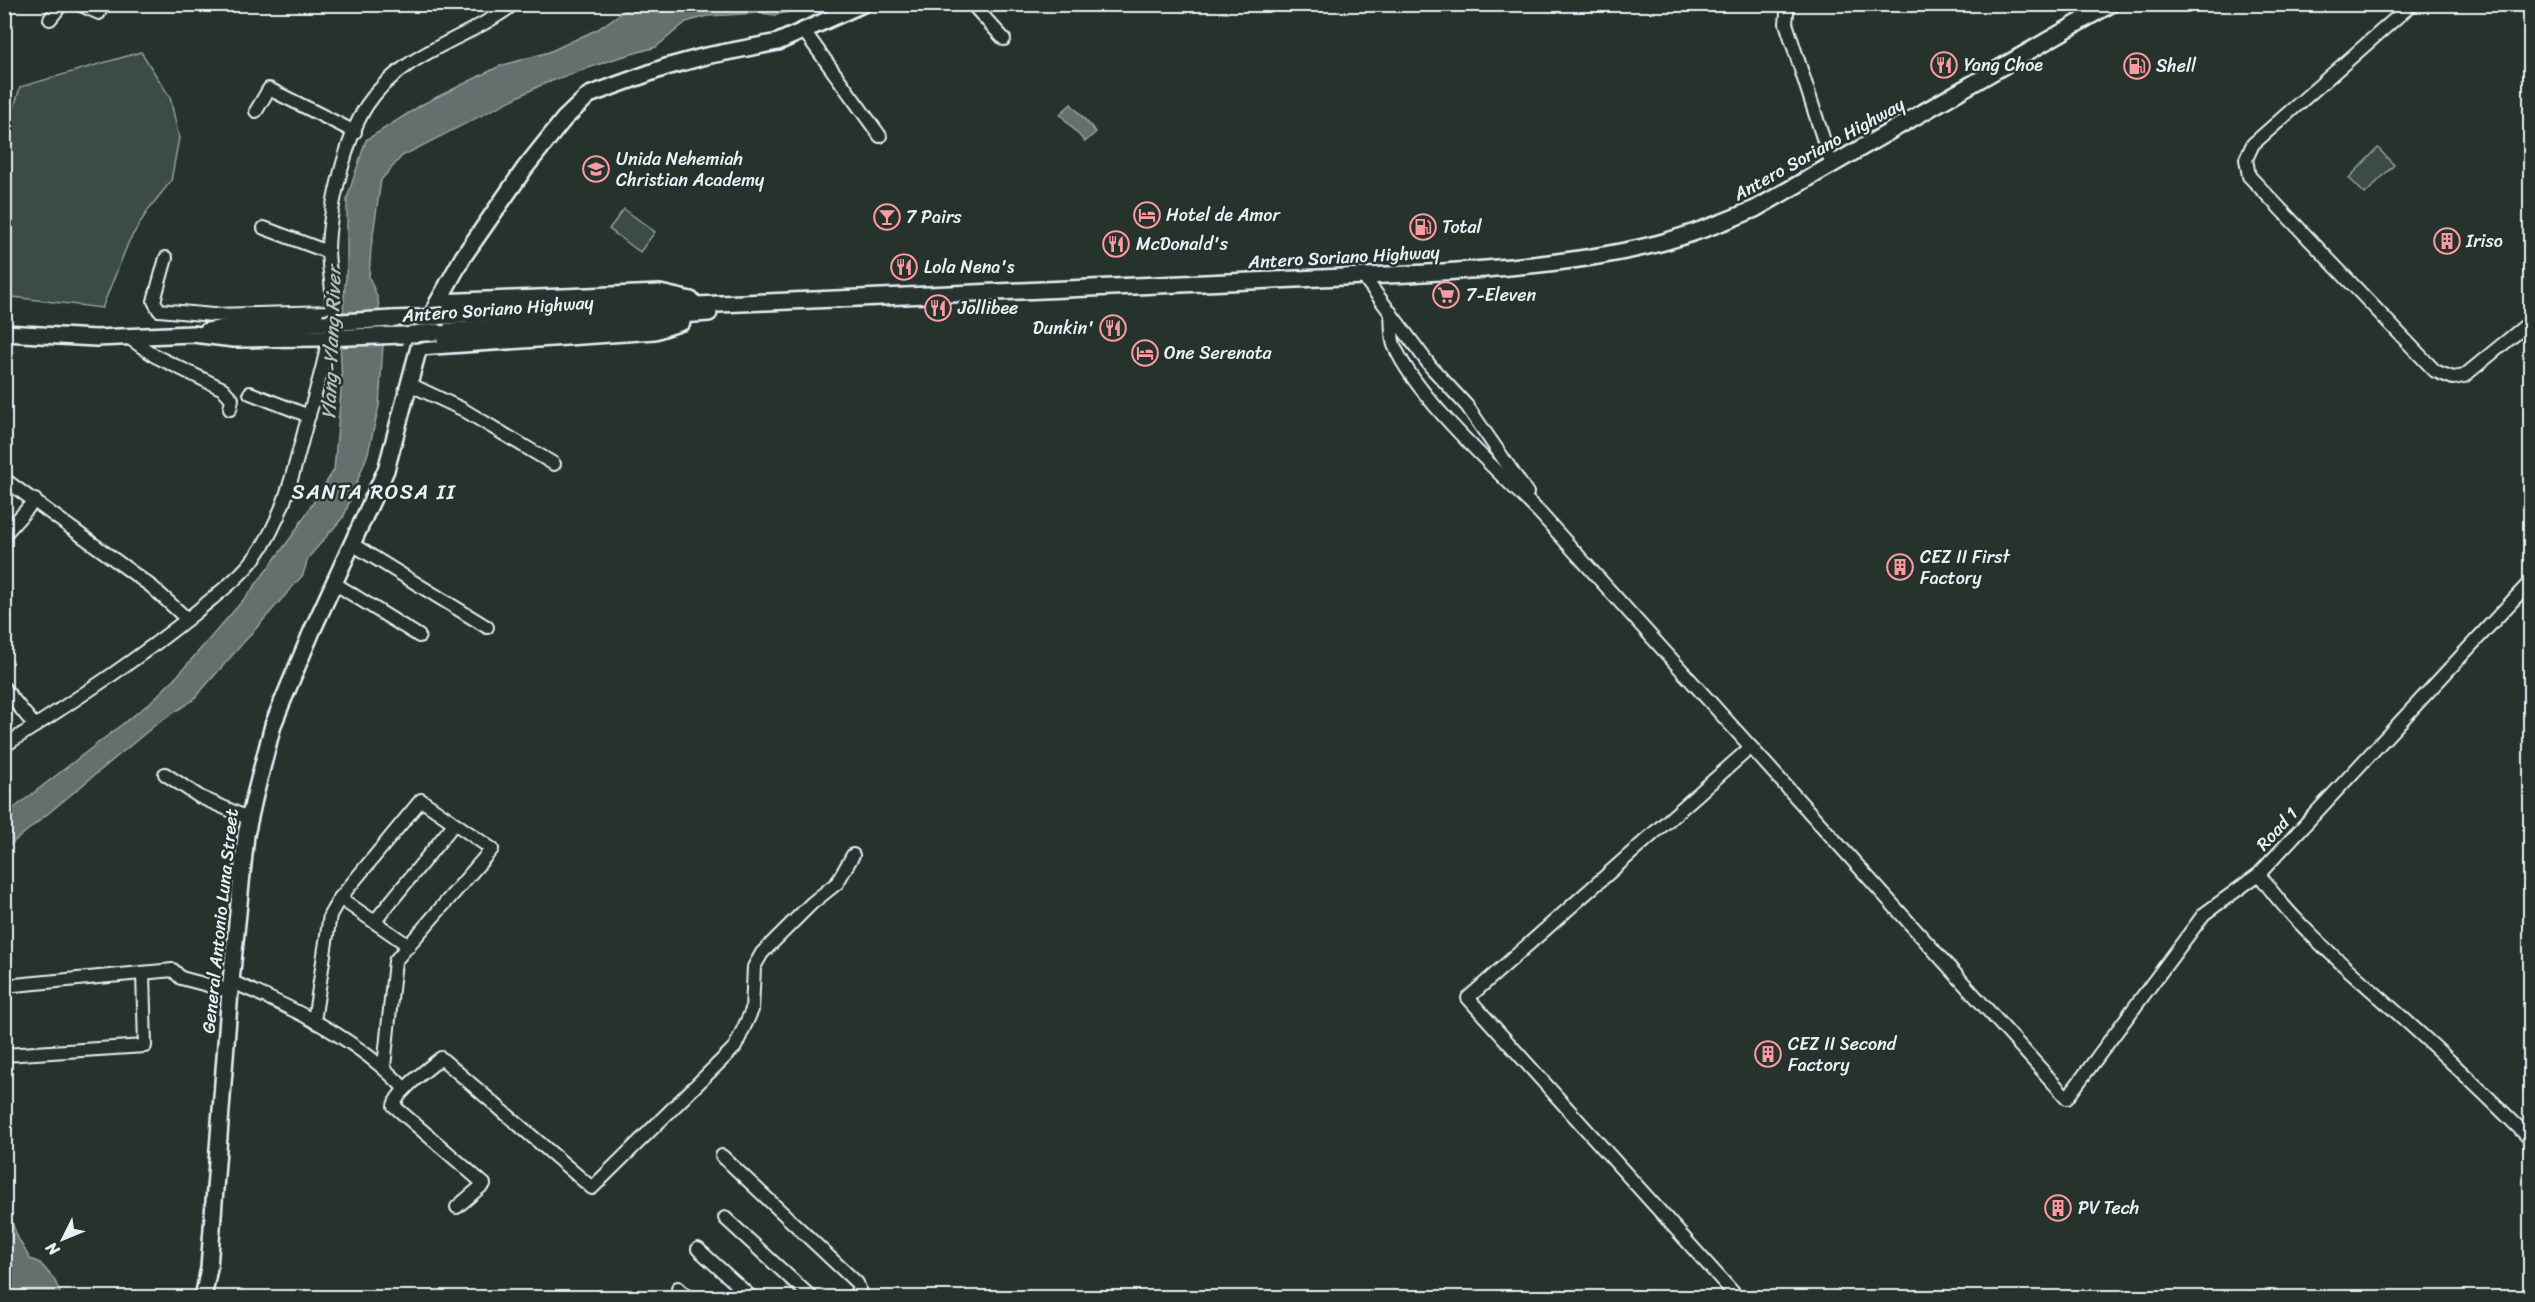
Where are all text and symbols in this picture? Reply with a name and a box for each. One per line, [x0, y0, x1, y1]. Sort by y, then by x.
place label: Yang Choe [1964, 49, 2043, 81]
restaurant icon: Yang Choe [1929, 50, 1959, 80]
place label: Shell [2156, 50, 2197, 82]
fuel station icon: Shell [2122, 51, 2152, 81]
street label: Antero Soriano Highway [1727, 88, 1911, 210]
place label: Unida Nehemiah Christian Academy [616, 143, 765, 196]
school or university icon: Unida Nehemiah Christian Academy [581, 154, 611, 184]
place label: Hotel de Amor [1166, 199, 1281, 231]
hotel icon: Hotel de Amor [1132, 200, 1162, 230]
place label: 7 Pairs [906, 201, 962, 233]
bar icon: 7 Pairs [872, 202, 902, 232]
place label: Total [1442, 211, 1482, 243]
fuel station icon: Total [1408, 212, 1438, 242]
place label: Iriso [2465, 225, 2503, 257]
building icon: Iriso [2432, 226, 2462, 256]
place label: McDonald's [1136, 228, 1229, 260]
restaurant icon: McDonald's [1101, 229, 1131, 259]
street label: Antero Soriano Highway [1246, 236, 1441, 278]
place label: Lola Nena's [924, 251, 1015, 283]
restaurant icon: Lola Nena's [889, 252, 919, 282]
water label: Ylang-Ylang River [311, 262, 352, 420]
place label: 7-Eleven [1466, 279, 1537, 311]
supermarket icon: 7-Eleven [1431, 280, 1461, 310]
street label: Antero Soriano Highway [400, 286, 595, 332]
place label: Jollibee [957, 292, 1018, 324]
restaurant icon: Jollibee [923, 293, 953, 323]
place label: Dunkin' [1033, 312, 1094, 344]
restaurant icon: Dunkin' [1098, 313, 1128, 343]
place label: One Serenata [1164, 337, 1273, 369]
hotel icon: One Serenata [1130, 338, 1160, 368]
district label: SANTA ROSA II [292, 473, 457, 511]
place label: CEZ II First Factory [1920, 541, 2010, 594]
building icon: CEZ II First Factory [1885, 552, 1915, 582]
street label: Road 1 [2248, 799, 2306, 859]
street label: General Antonio Luna Street [192, 807, 248, 1035]
place label: CEZ II Second Factory [1788, 1028, 1898, 1081]
building icon: CEZ II Second Factory [1753, 1039, 1783, 1069]
place label: PV Tech [2078, 1192, 2139, 1224]
building icon: PV Tech [2043, 1193, 2073, 1223]
north arrow [33, 1209, 93, 1269]
text: N [37, 1234, 67, 1264]

